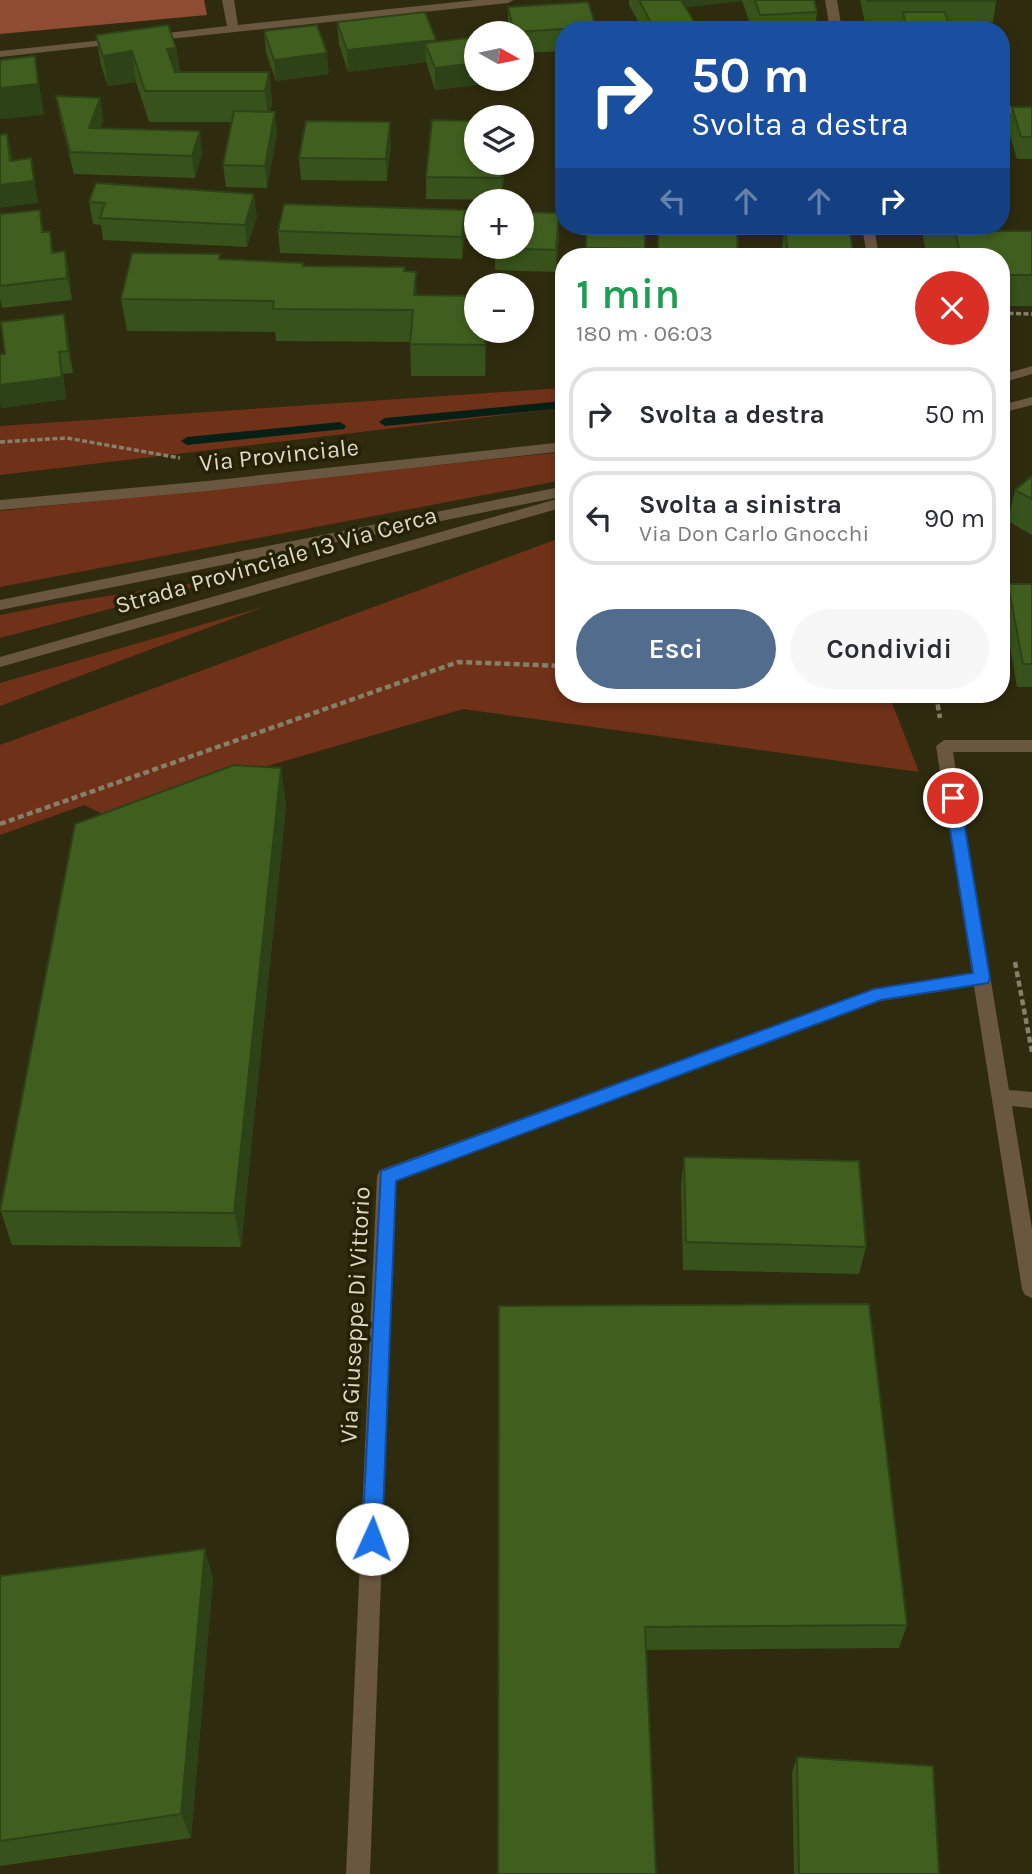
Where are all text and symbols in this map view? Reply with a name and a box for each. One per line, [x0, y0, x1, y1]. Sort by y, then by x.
north arrow [464, 21, 534, 91]
map controls [464, 21, 534, 343]
text: 50 m [691, 47, 809, 104]
icon: right [576, 49, 667, 140]
button: layers [464, 105, 534, 175]
text: Svolta a destra [691, 106, 909, 143]
icon: left [654, 182, 692, 220]
icon: ahead [727, 182, 765, 220]
icon: ahead [800, 182, 838, 220]
icon: right [873, 182, 911, 220]
button: + [464, 189, 534, 259]
text: 1 min [576, 269, 680, 319]
button: close [915, 271, 989, 345]
button: − [464, 273, 534, 343]
text: 180 m · 06:03 [576, 320, 713, 347]
icon: right [580, 395, 618, 433]
text: Svolta a destra [639, 399, 825, 430]
text: 50 m [924, 399, 985, 430]
street label: Via Provinciale [198, 433, 360, 477]
text: Svolta a sinistra [639, 489, 842, 520]
icon: left [580, 499, 618, 537]
street label: Strada Provinciale 13 Via Cerca [112, 501, 440, 619]
text: 90 m [924, 503, 985, 534]
text: Via Don Carlo Gnocchi [639, 520, 869, 547]
button: Esci [576, 609, 776, 689]
button: Condividi [790, 609, 989, 689]
pin [923, 768, 983, 828]
icon: arrive [934, 779, 972, 817]
street label: Via Giuseppe Di Vittorio [334, 1186, 376, 1444]
position arrow [335, 1502, 409, 1576]

